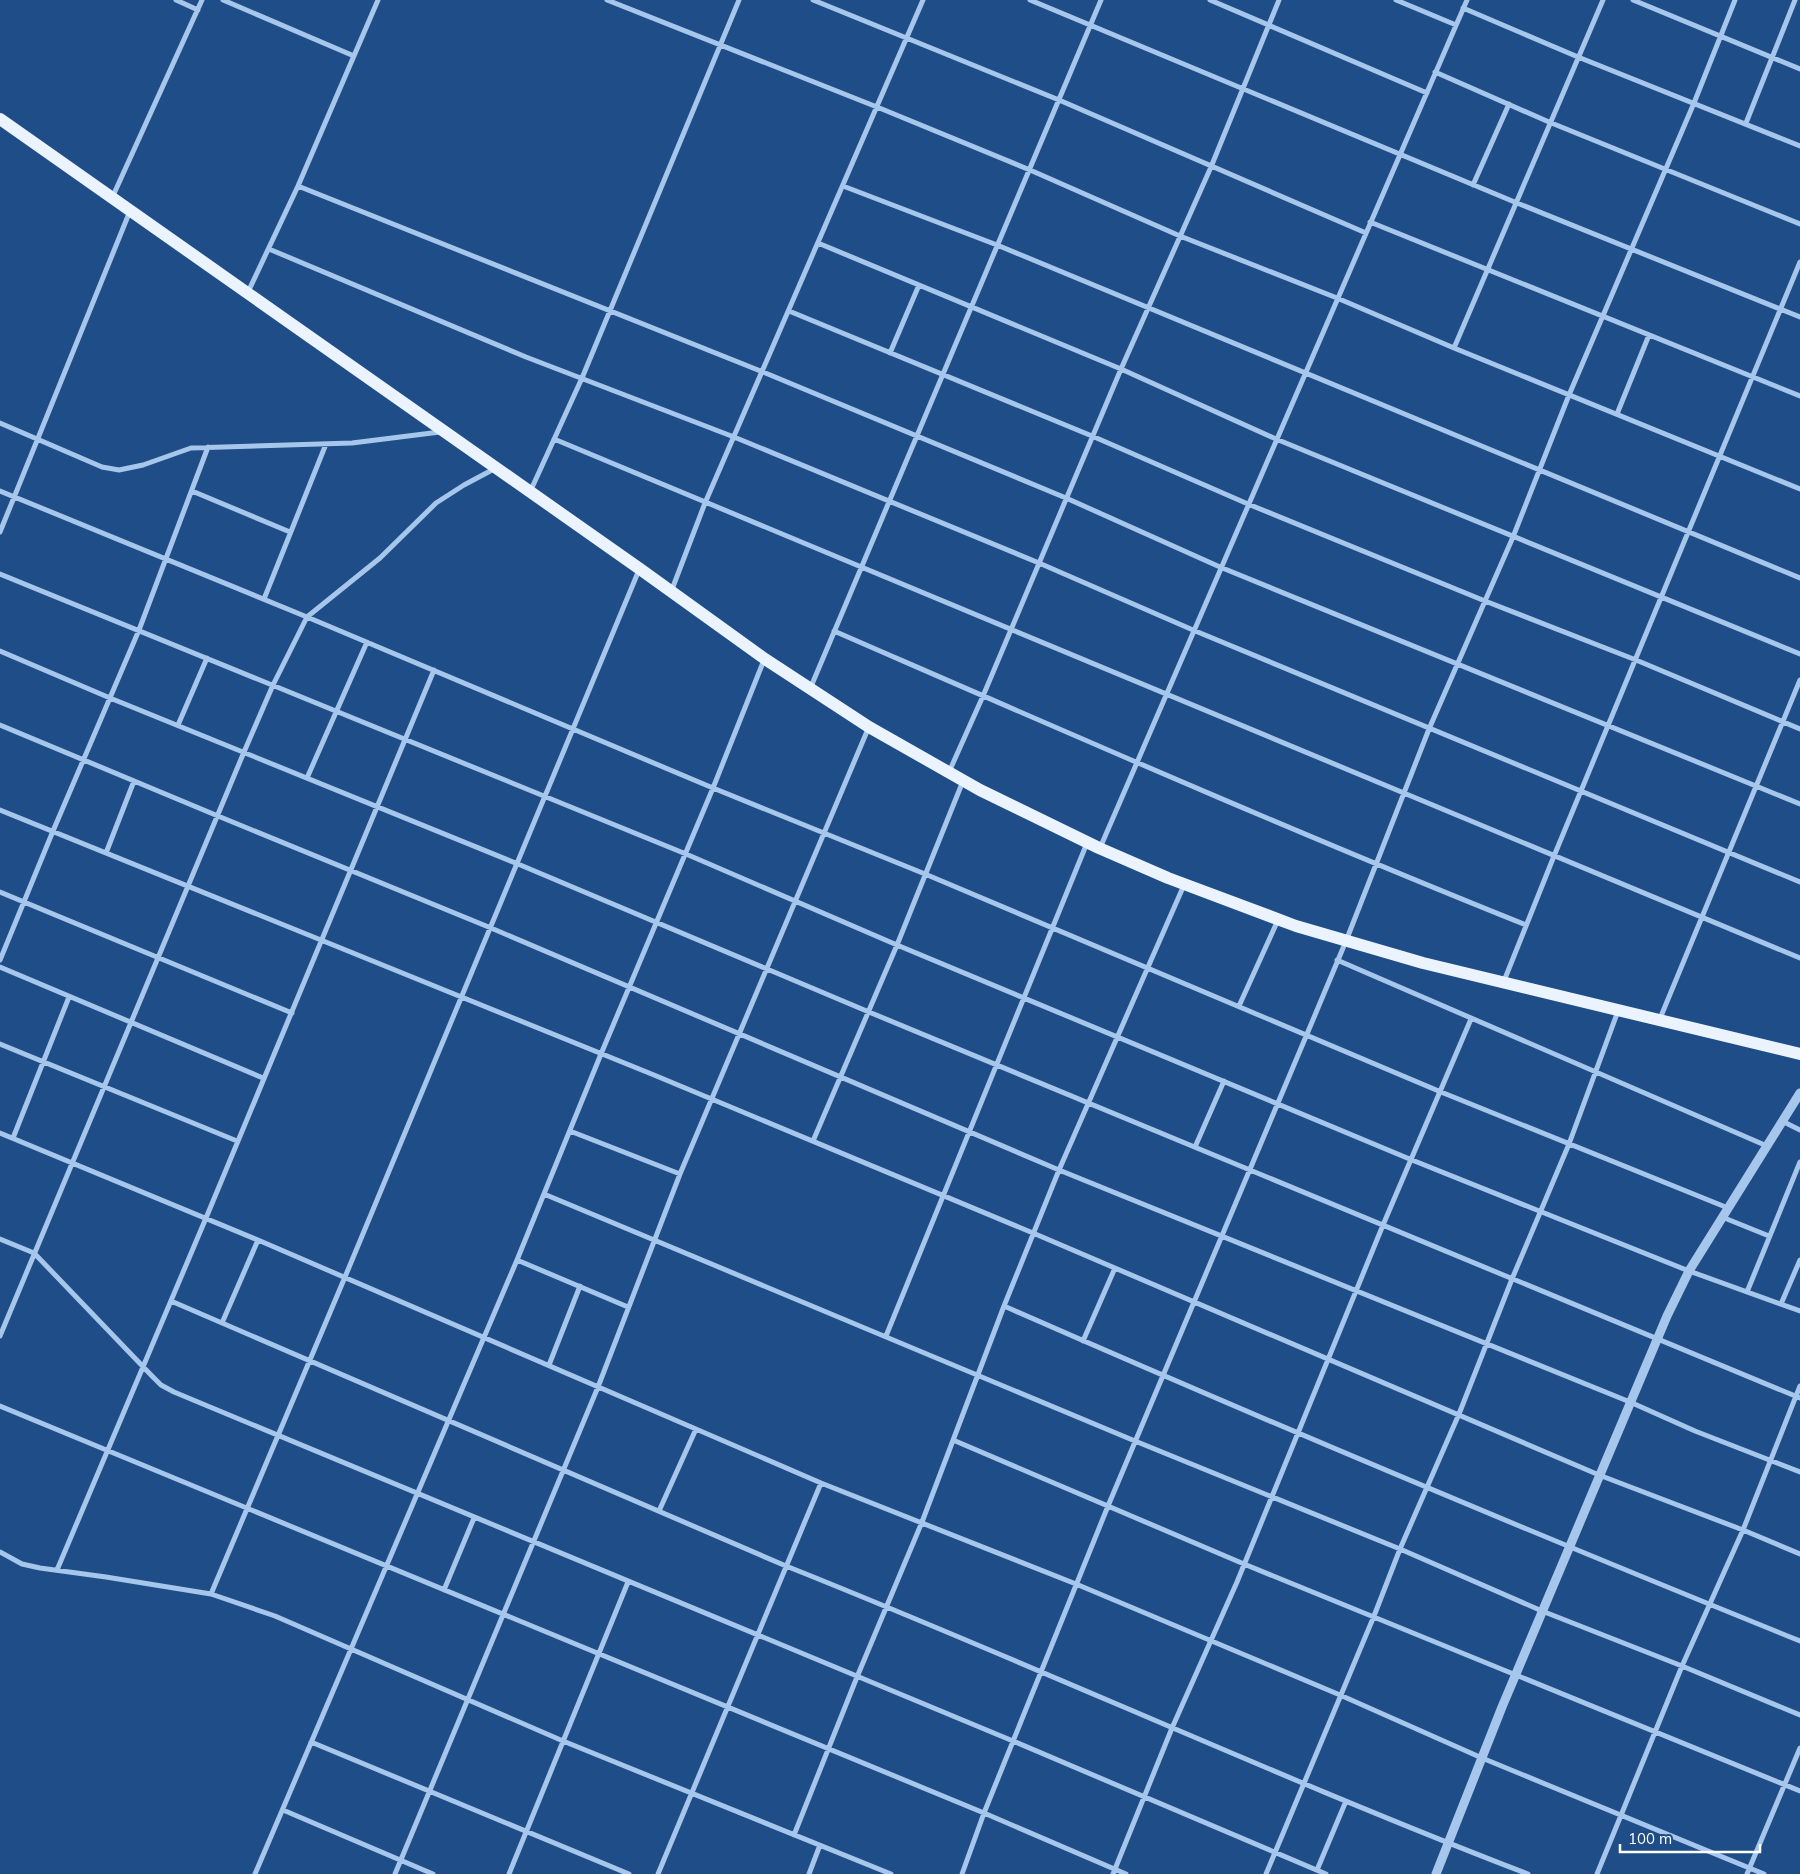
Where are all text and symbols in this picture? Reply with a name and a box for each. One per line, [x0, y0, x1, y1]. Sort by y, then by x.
scale bar [1620, 1822, 1760, 1854]
text: 100 m [1628, 1829, 1672, 1848]

